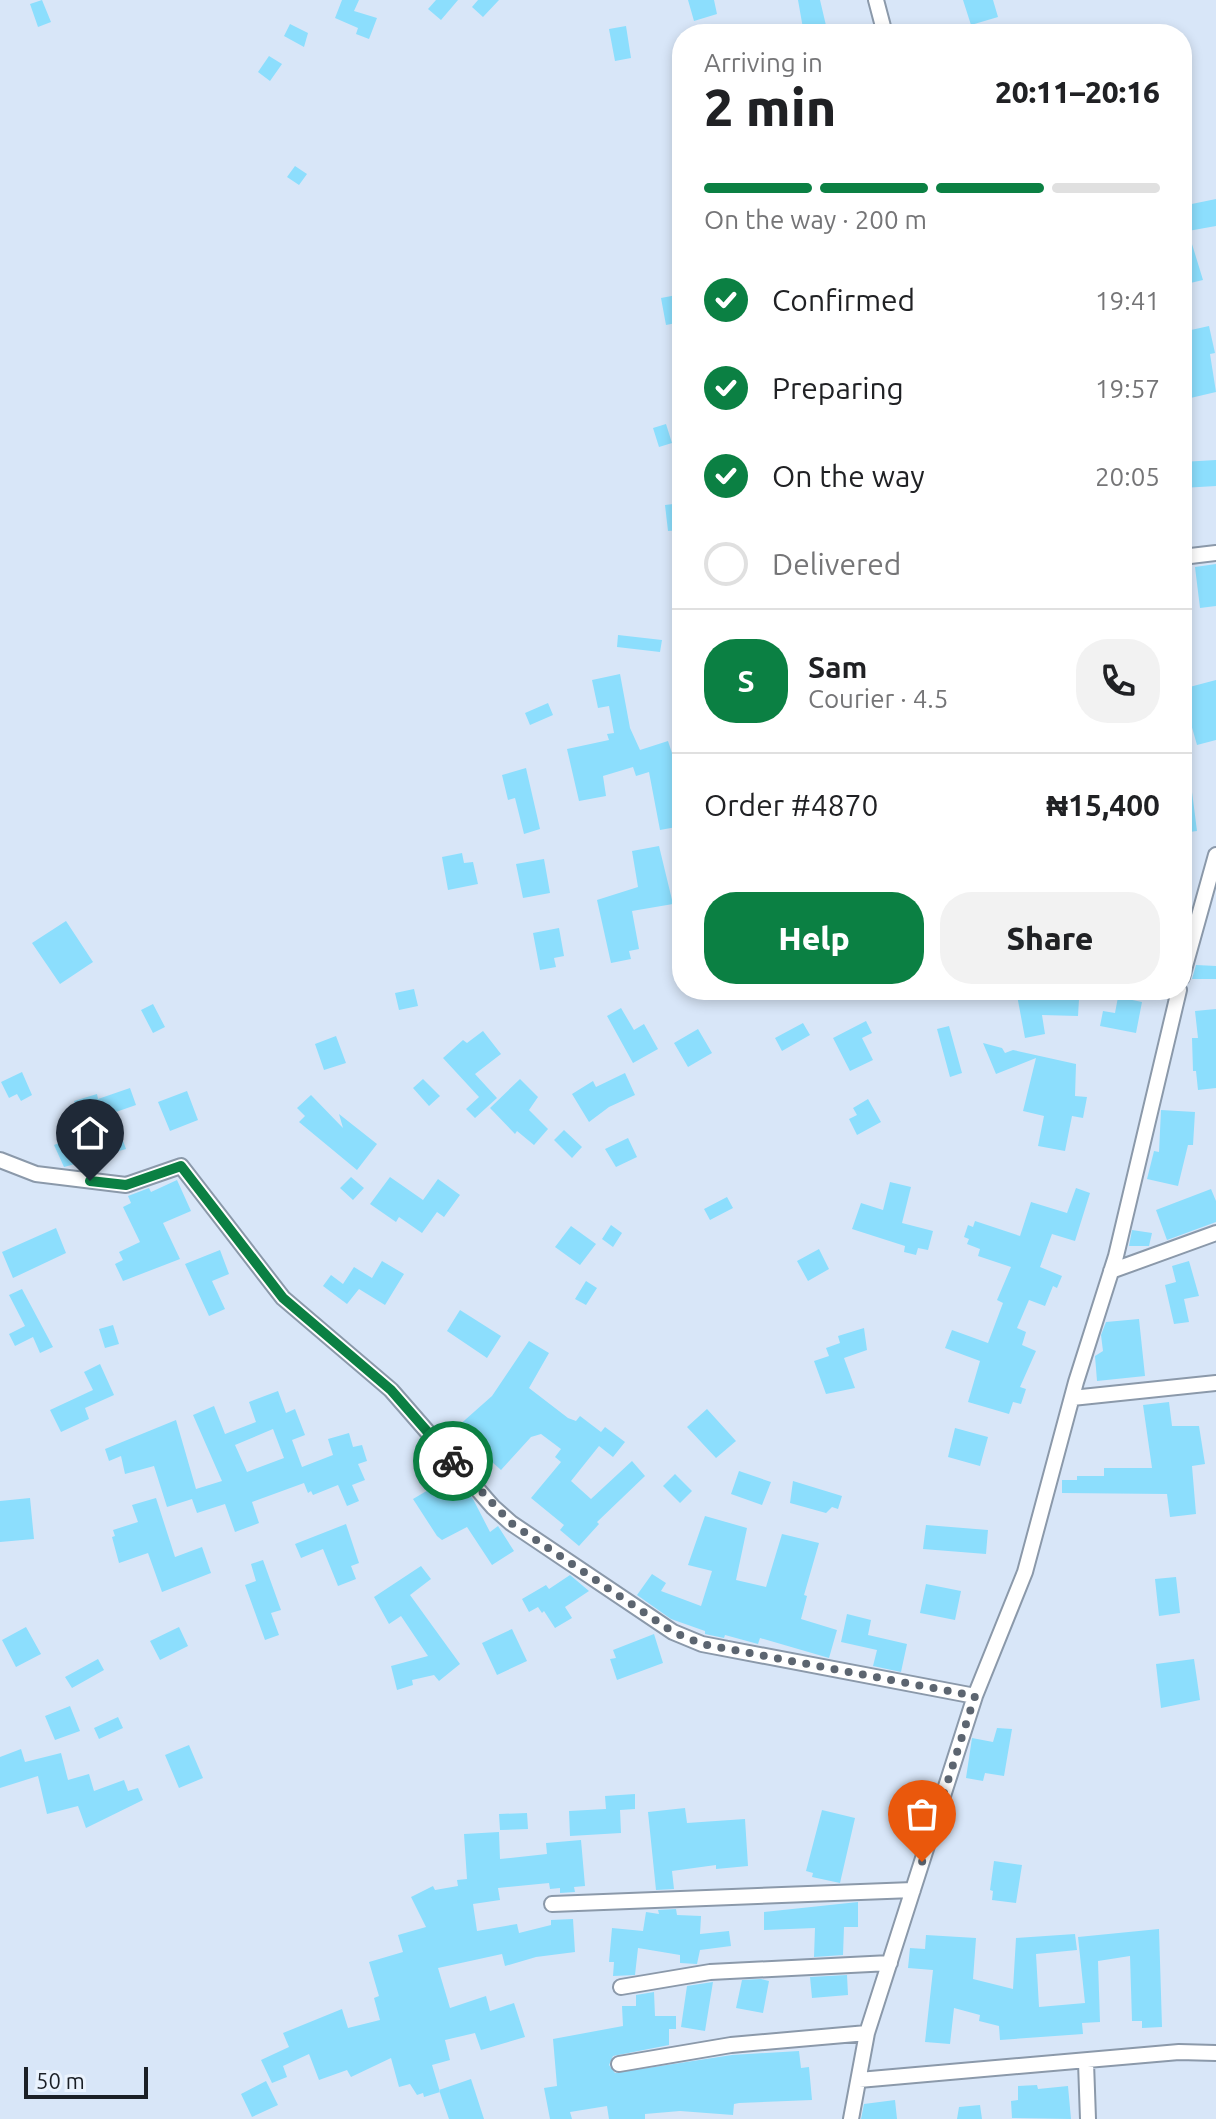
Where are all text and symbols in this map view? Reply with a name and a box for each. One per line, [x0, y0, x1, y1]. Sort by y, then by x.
text: Arriving in [704, 48, 823, 77]
text: 20:11–20:16 [995, 75, 1160, 109]
text: 2 min [704, 78, 836, 136]
text: On the way · 200 m [704, 205, 927, 234]
icon: check [704, 278, 748, 322]
text: Confirmed [772, 283, 915, 317]
text: 19:41 [1095, 286, 1160, 315]
icon: check [704, 366, 748, 410]
text: Preparing [772, 371, 904, 405]
text: 19:57 [1095, 374, 1160, 403]
icon: check [704, 454, 748, 498]
text: On the way [772, 459, 925, 493]
text: 20:05 [1095, 462, 1160, 491]
text: Delivered [772, 547, 901, 581]
button: phone [1076, 639, 1160, 723]
text: Sam [808, 650, 867, 684]
text: S [737, 664, 755, 698]
text: Courier · 4.5 [808, 684, 948, 713]
text: Order #4870 [704, 788, 878, 822]
text: ₦15,400 [1046, 788, 1160, 822]
button: Help [704, 892, 924, 984]
button: Share [940, 892, 1160, 984]
pin [56, 1099, 124, 1181]
icon: home [68, 1111, 112, 1155]
courier [413, 1421, 493, 1501]
icon: bike [431, 1439, 475, 1483]
pin [888, 1780, 956, 1862]
icon: bag [900, 1792, 944, 1836]
scale bar [24, 2063, 148, 2099]
text: 50 m [36, 2068, 85, 2093]

